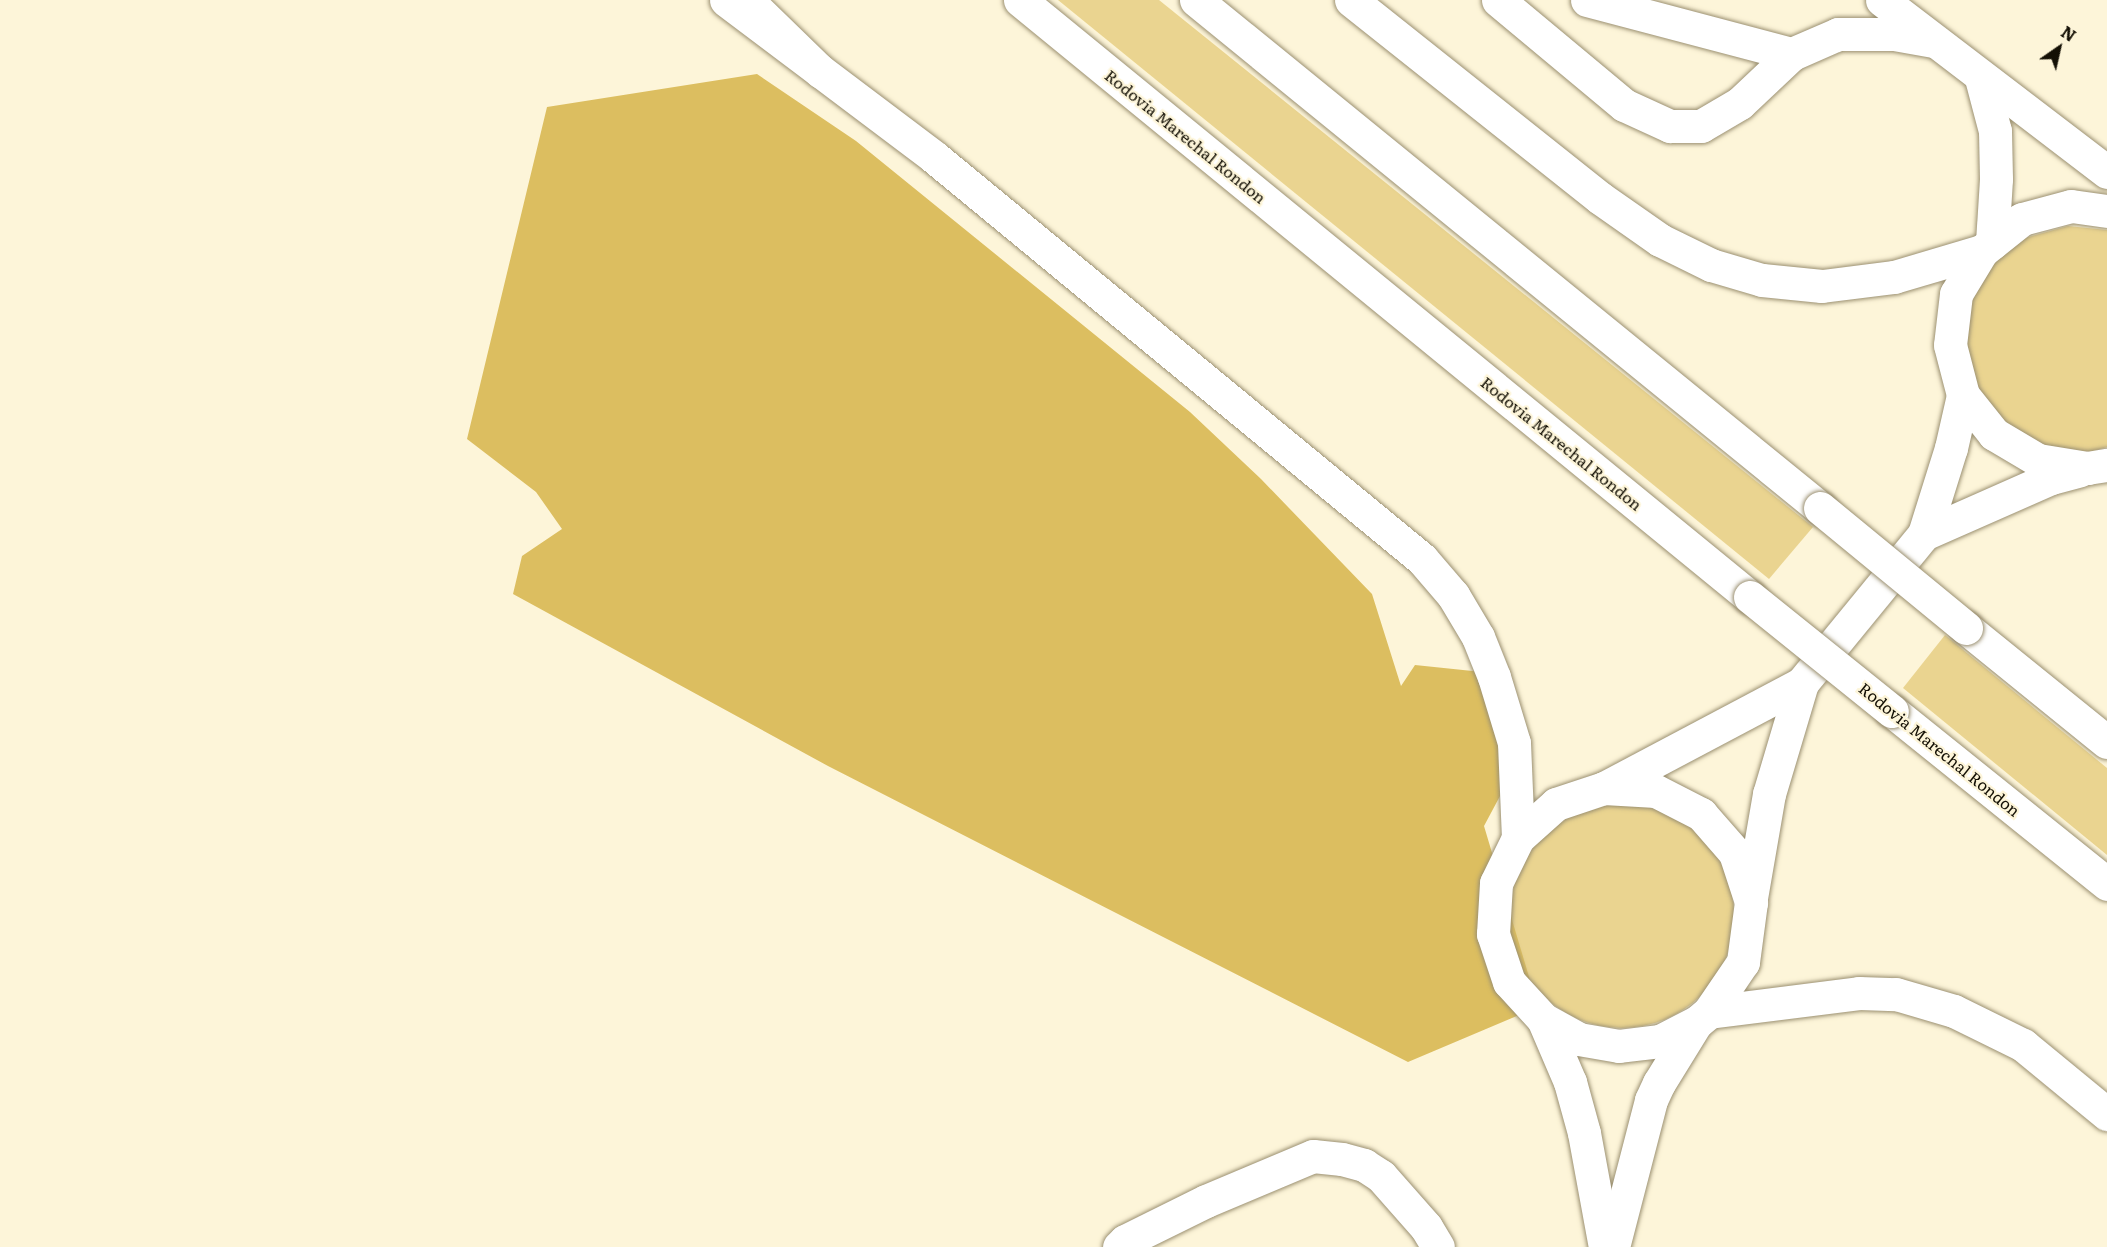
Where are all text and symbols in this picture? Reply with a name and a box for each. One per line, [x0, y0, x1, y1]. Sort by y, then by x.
north arrow [2029, 18, 2089, 78]
text: N [2057, 19, 2081, 47]
street label: Rodovia Marechal Rondon [1102, 65, 1270, 207]
street label: Rodovia Marechal Rondon [1478, 372, 1646, 514]
street label: Rodovia Marechal Rondon [1856, 678, 2024, 820]

